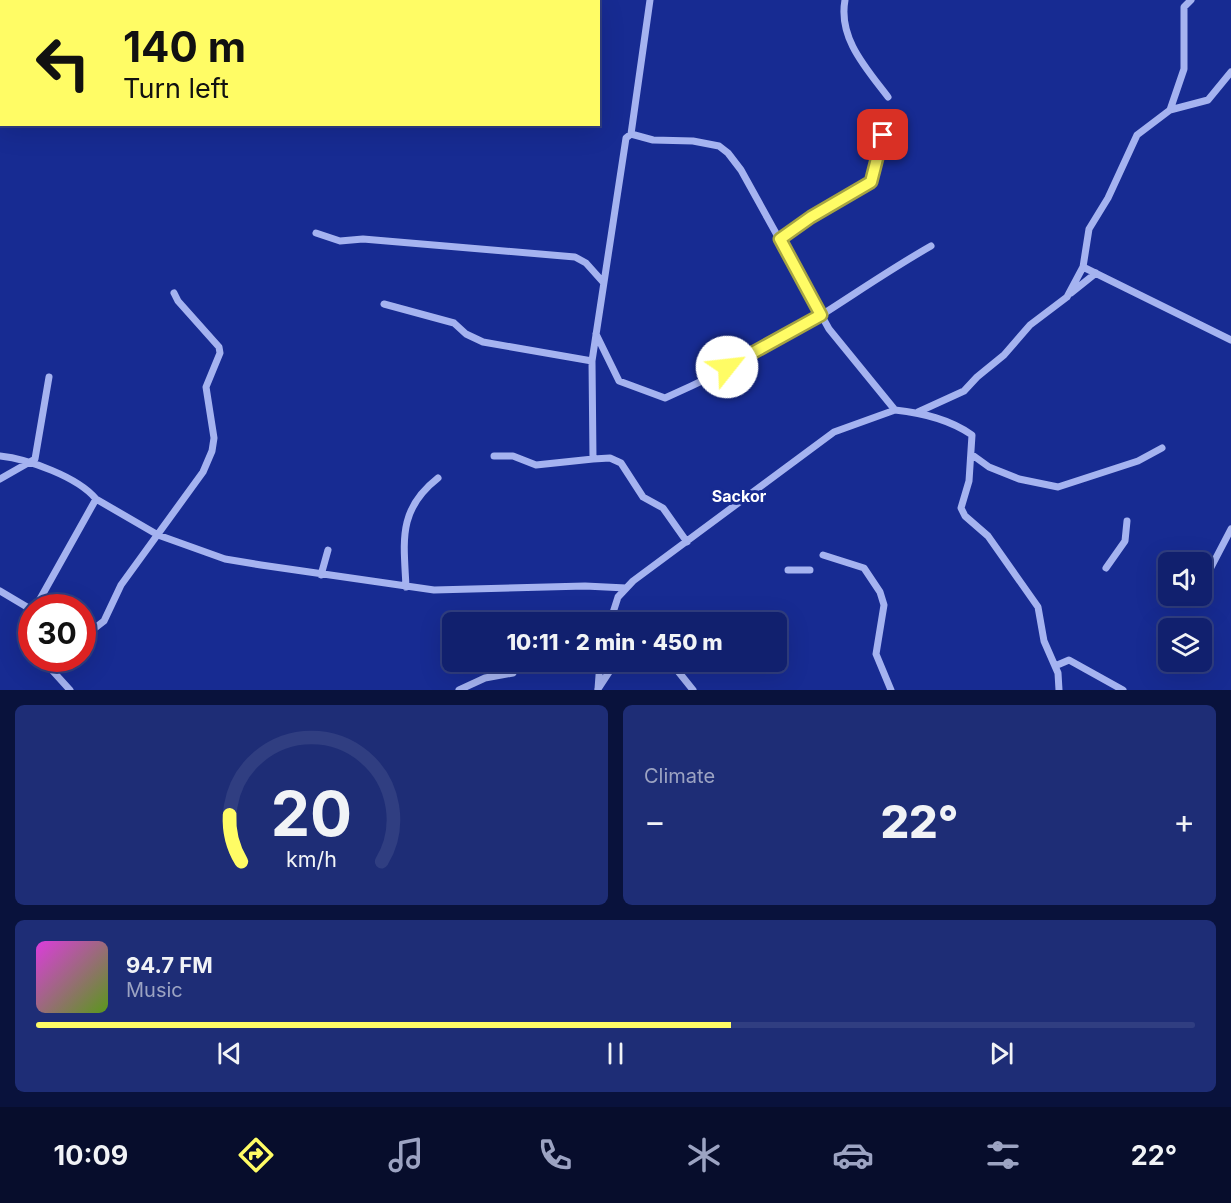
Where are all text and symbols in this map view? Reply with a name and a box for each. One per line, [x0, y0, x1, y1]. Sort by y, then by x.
text: 140 m [123, 21, 246, 72]
icon: left [24, 24, 102, 102]
text: Turn left [123, 72, 229, 105]
pin [857, 109, 908, 160]
icon: arrive [866, 118, 899, 151]
position arrow [695, 335, 759, 399]
district label: Sackor [712, 486, 767, 506]
map controls [1158, 552, 1212, 672]
button: sound [1158, 552, 1212, 606]
speed limit sign: 30 [18, 594, 96, 672]
button: layers [1158, 618, 1212, 672]
text: 10:11 · 2 min · 450 m [506, 629, 723, 655]
text: Climate [644, 764, 715, 788]
text: 20 [271, 776, 352, 851]
text: 22° [880, 794, 959, 849]
text: − [644, 801, 666, 841]
text: + [1173, 801, 1195, 841]
text: km/h [286, 846, 337, 872]
text: 94.7 FM [126, 952, 213, 978]
text: Music [126, 978, 183, 1002]
icon: previous [213, 1037, 246, 1070]
icon: pause [599, 1037, 632, 1070]
icon: next [985, 1037, 1018, 1070]
icon: directions [235, 1134, 277, 1176]
icon: music [385, 1134, 427, 1176]
icon: phone [534, 1134, 576, 1176]
icon: climate [683, 1134, 725, 1176]
icon: car [832, 1134, 874, 1176]
icon: filters [982, 1134, 1024, 1176]
text: 10:09 [54, 1139, 128, 1172]
text: 22° [1131, 1139, 1177, 1172]

